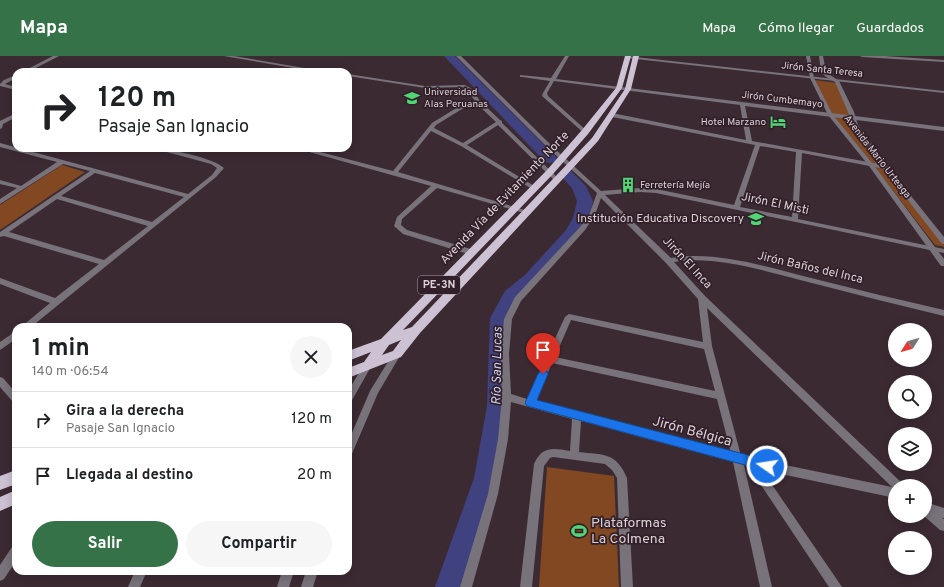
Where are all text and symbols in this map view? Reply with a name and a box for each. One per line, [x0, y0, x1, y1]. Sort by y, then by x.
text: Mapa [20, 16, 68, 40]
text: Mapa [702, 20, 736, 37]
text: Cómo llegar [758, 20, 834, 37]
text: Guardados [856, 20, 924, 37]
street label: Jirón Santa Teresa [780, 59, 864, 81]
text: 120 m [98, 81, 176, 117]
icon: right [32, 84, 84, 136]
place label: Universidad Alas Peruanas [424, 86, 488, 111]
school or university icon: Universidad Alas Peruanas [403, 89, 421, 107]
street label: Jirón Cumbemayo [741, 89, 824, 111]
hotel icon: Hotel Marzano [769, 113, 787, 131]
street label: Avenida Mario Urteaga [840, 113, 914, 201]
text: Pasaje San Ignacio [98, 116, 249, 139]
place label: Hotel Marzano [701, 116, 766, 129]
street label: Avenida Vía de Evitamiento Norte [437, 128, 573, 268]
building icon: Ferretería Mejía [619, 176, 637, 194]
place label: Ferretería Mejía [640, 179, 710, 192]
street label: Jirón El Misti [740, 189, 810, 219]
school or university icon: Institución Educativa Discovery [747, 210, 765, 228]
place label: Institución Educativa Discovery [577, 211, 744, 227]
street label: Jirón El Inca [659, 233, 715, 293]
street label: Jirón Baños del Inca [756, 248, 864, 288]
road number: PE-3N [418, 276, 460, 294]
north arrow [888, 323, 932, 367]
map controls [888, 323, 932, 575]
water label: Río San Lucas [489, 327, 507, 405]
pin [526, 333, 560, 374]
text: 1 min [32, 334, 90, 364]
button: close [290, 336, 332, 378]
icon: arrive [532, 339, 554, 361]
text: 140 m · 06:54 [32, 364, 109, 380]
button: search [888, 375, 932, 419]
text: Gira a la derecha [66, 402, 184, 421]
icon: right [32, 409, 54, 431]
text: 120 m [291, 410, 332, 429]
street label: Jirón Bélgica [650, 413, 734, 451]
text: Pasaje San Ignacio [66, 421, 175, 437]
button: layers [888, 427, 932, 471]
position arrow [746, 445, 788, 487]
icon: arrive [32, 465, 54, 487]
text: Llegada al destino [66, 466, 193, 485]
text: 20 m [297, 466, 332, 485]
button: + [888, 479, 932, 523]
place label: Plataformas La Colmena [591, 515, 666, 548]
button: Salir [32, 521, 178, 567]
button: Compartir [186, 521, 332, 567]
sports icon: Plataformas La Colmena [570, 522, 588, 540]
button: − [888, 531, 932, 575]

